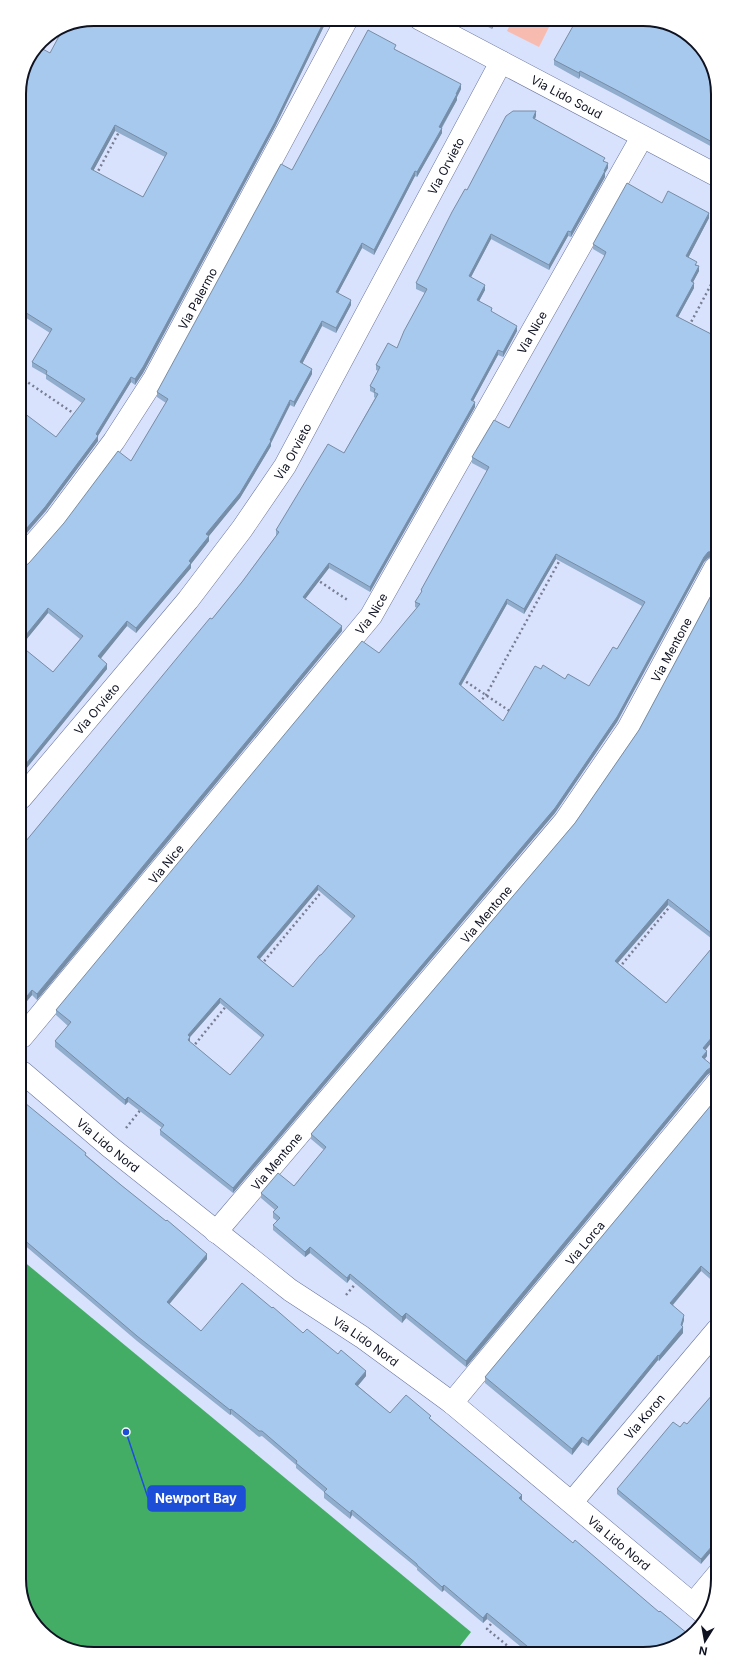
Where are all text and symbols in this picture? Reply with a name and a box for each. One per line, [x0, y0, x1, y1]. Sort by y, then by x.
street label: Via Lido Soud [529, 72, 605, 121]
street label: Via Orvieto [424, 134, 467, 197]
street label: Via Palermo [175, 265, 220, 332]
street label: Via Nice [513, 308, 550, 356]
street label: Via Orvieto [270, 420, 314, 483]
street label: Via Nice [352, 590, 390, 637]
street label: Via Mentone [647, 615, 694, 685]
street label: Via Orvieto [70, 680, 122, 737]
street label: Via Nice [145, 841, 186, 887]
street label: Via Mentone [457, 882, 515, 946]
street label: Via Lido Nord [74, 1115, 143, 1175]
street label: Via Mentone [247, 1129, 305, 1193]
street label: Via Lorca [562, 1217, 607, 1268]
street label: Via Lido Nord [330, 1313, 402, 1369]
street label: Via Koron [621, 1391, 668, 1442]
callout: Newport Bay [148, 1486, 245, 1511]
text: Newport Bay [155, 1490, 237, 1506]
street label: Via Lido Nord [585, 1512, 654, 1573]
north arrow [685, 1621, 725, 1661]
text: N [698, 1643, 709, 1658]

